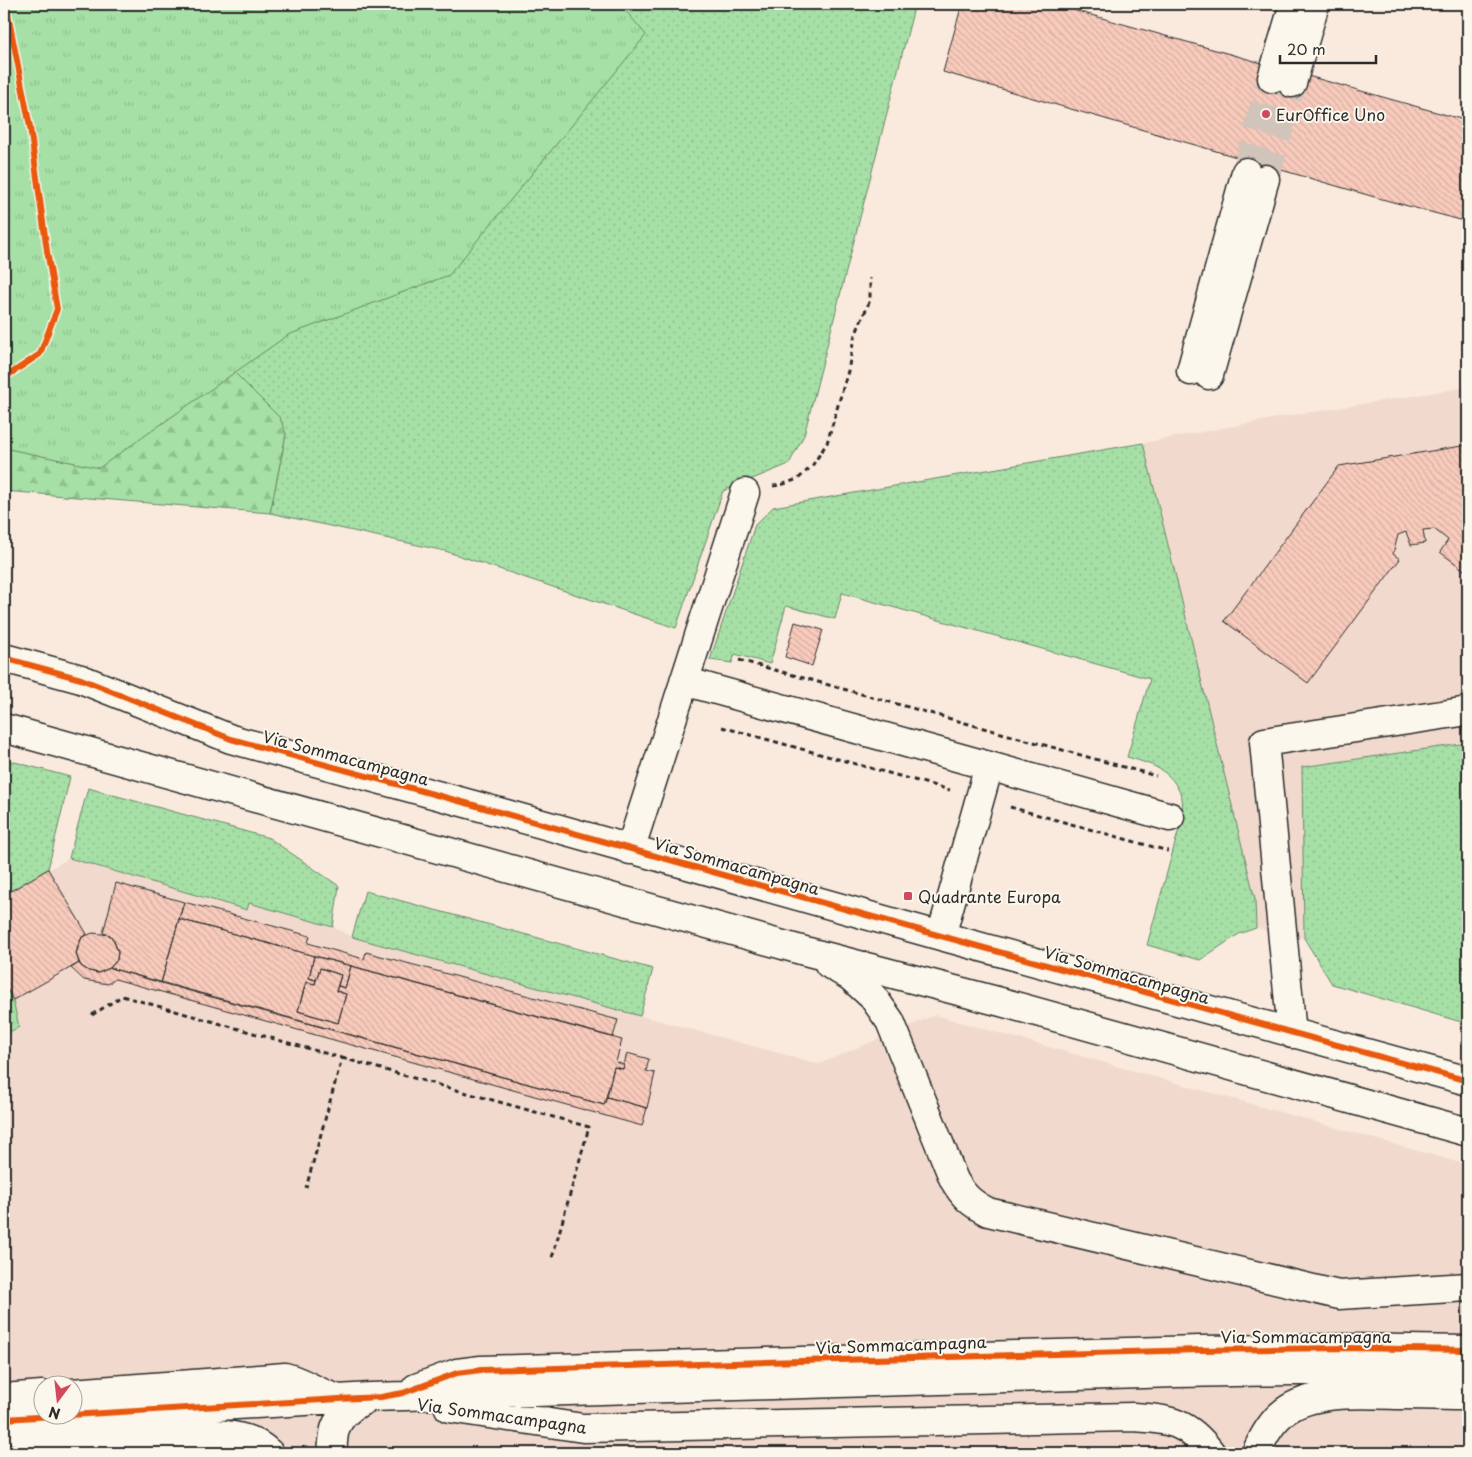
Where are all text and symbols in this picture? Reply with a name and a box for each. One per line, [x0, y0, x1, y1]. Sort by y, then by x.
scale bar [1280, 32, 1376, 64]
text: 20 m [1287, 37, 1326, 60]
place label: EurOffice Uno [1276, 102, 1385, 126]
marker: EurOffice Uno [1260, 108, 1272, 120]
street label: Via Sommacampagna [260, 723, 432, 791]
street label: Via Sommacampagna [651, 830, 823, 900]
place label: Quadrante Europa [918, 884, 1061, 908]
marker: Quadrante Europa [902, 890, 914, 902]
street label: Via Sommacampagna [1041, 939, 1213, 1009]
street label: Via Sommacampagna [1220, 1324, 1392, 1348]
street label: Via Sommacampagna [815, 1329, 987, 1359]
north arrow [32, 1374, 82, 1424]
street label: Via Sommacampagna [416, 1391, 588, 1439]
text: N [46, 1401, 63, 1425]

